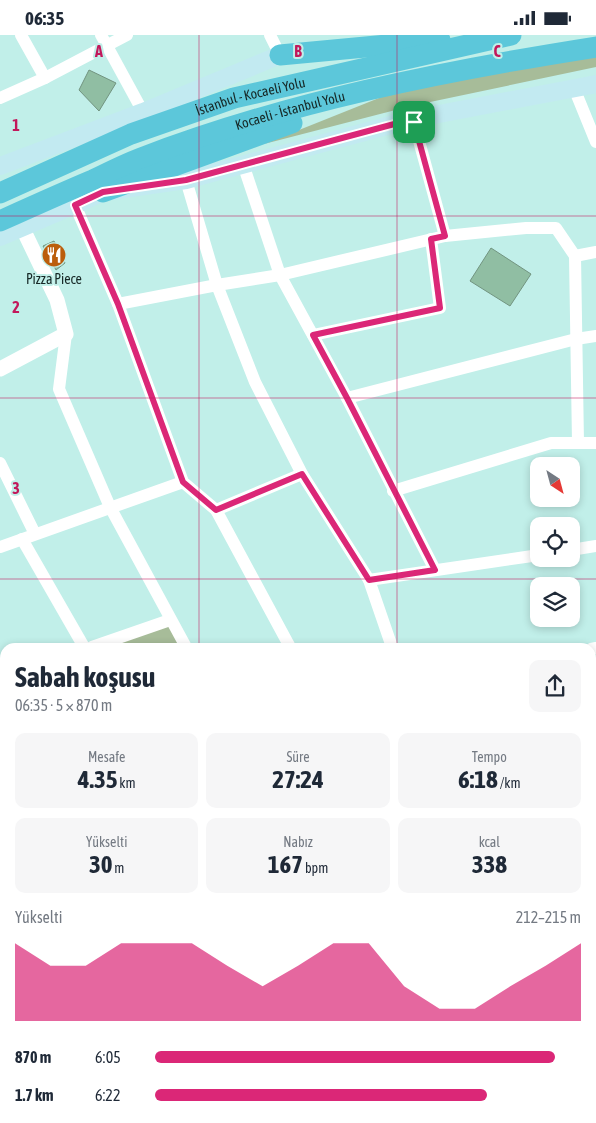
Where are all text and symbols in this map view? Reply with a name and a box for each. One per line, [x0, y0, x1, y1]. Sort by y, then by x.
text: 06:35 [25, 7, 64, 29]
text: A [94, 42, 103, 60]
text: B [294, 42, 302, 60]
text: C [493, 42, 501, 60]
street label: İstanbul - Kocaeli Yolu [193, 74, 307, 119]
street label: Kocaeli - İstanbul Yolu [233, 88, 346, 133]
pin [393, 101, 435, 143]
icon: arrive [400, 108, 428, 136]
text: 1 [12, 116, 20, 134]
restaurant icon: Pizza Piece [41, 242, 67, 268]
place label: Pizza Piece [26, 271, 82, 287]
text: 2 [12, 298, 20, 316]
north arrow [530, 457, 580, 507]
map controls [530, 457, 580, 627]
text: 3 [12, 479, 20, 497]
button: locate [530, 517, 580, 567]
button: layers [530, 577, 580, 627]
button: share [529, 660, 581, 712]
text: Sabah koşusu [15, 661, 155, 693]
text: 06:35 · 5 × 870 m [15, 696, 112, 714]
text: Mesafe [88, 749, 125, 765]
text: Süre [286, 749, 310, 765]
text: Tempo [472, 749, 507, 765]
text: 4.35 [78, 765, 117, 793]
text: 27:24 [272, 765, 324, 793]
text: 6:18 [458, 765, 498, 793]
text: km [117, 775, 136, 791]
text: /km [498, 775, 521, 791]
text: Yükselti [86, 834, 127, 850]
text: Nabız [283, 834, 313, 850]
text: kcal [479, 834, 500, 850]
text: 30 [89, 850, 112, 878]
text: 167 [268, 850, 303, 878]
text: 338 [472, 850, 507, 878]
text: m [112, 860, 124, 876]
text: bpm [303, 860, 328, 876]
text: Yükselti [15, 908, 62, 926]
text: 212–215 m [516, 908, 581, 926]
text: 870 m [15, 1048, 51, 1066]
text: 6:05 [95, 1048, 121, 1066]
text: 1.7 km [15, 1086, 54, 1104]
text: 6:22 [95, 1086, 120, 1104]

